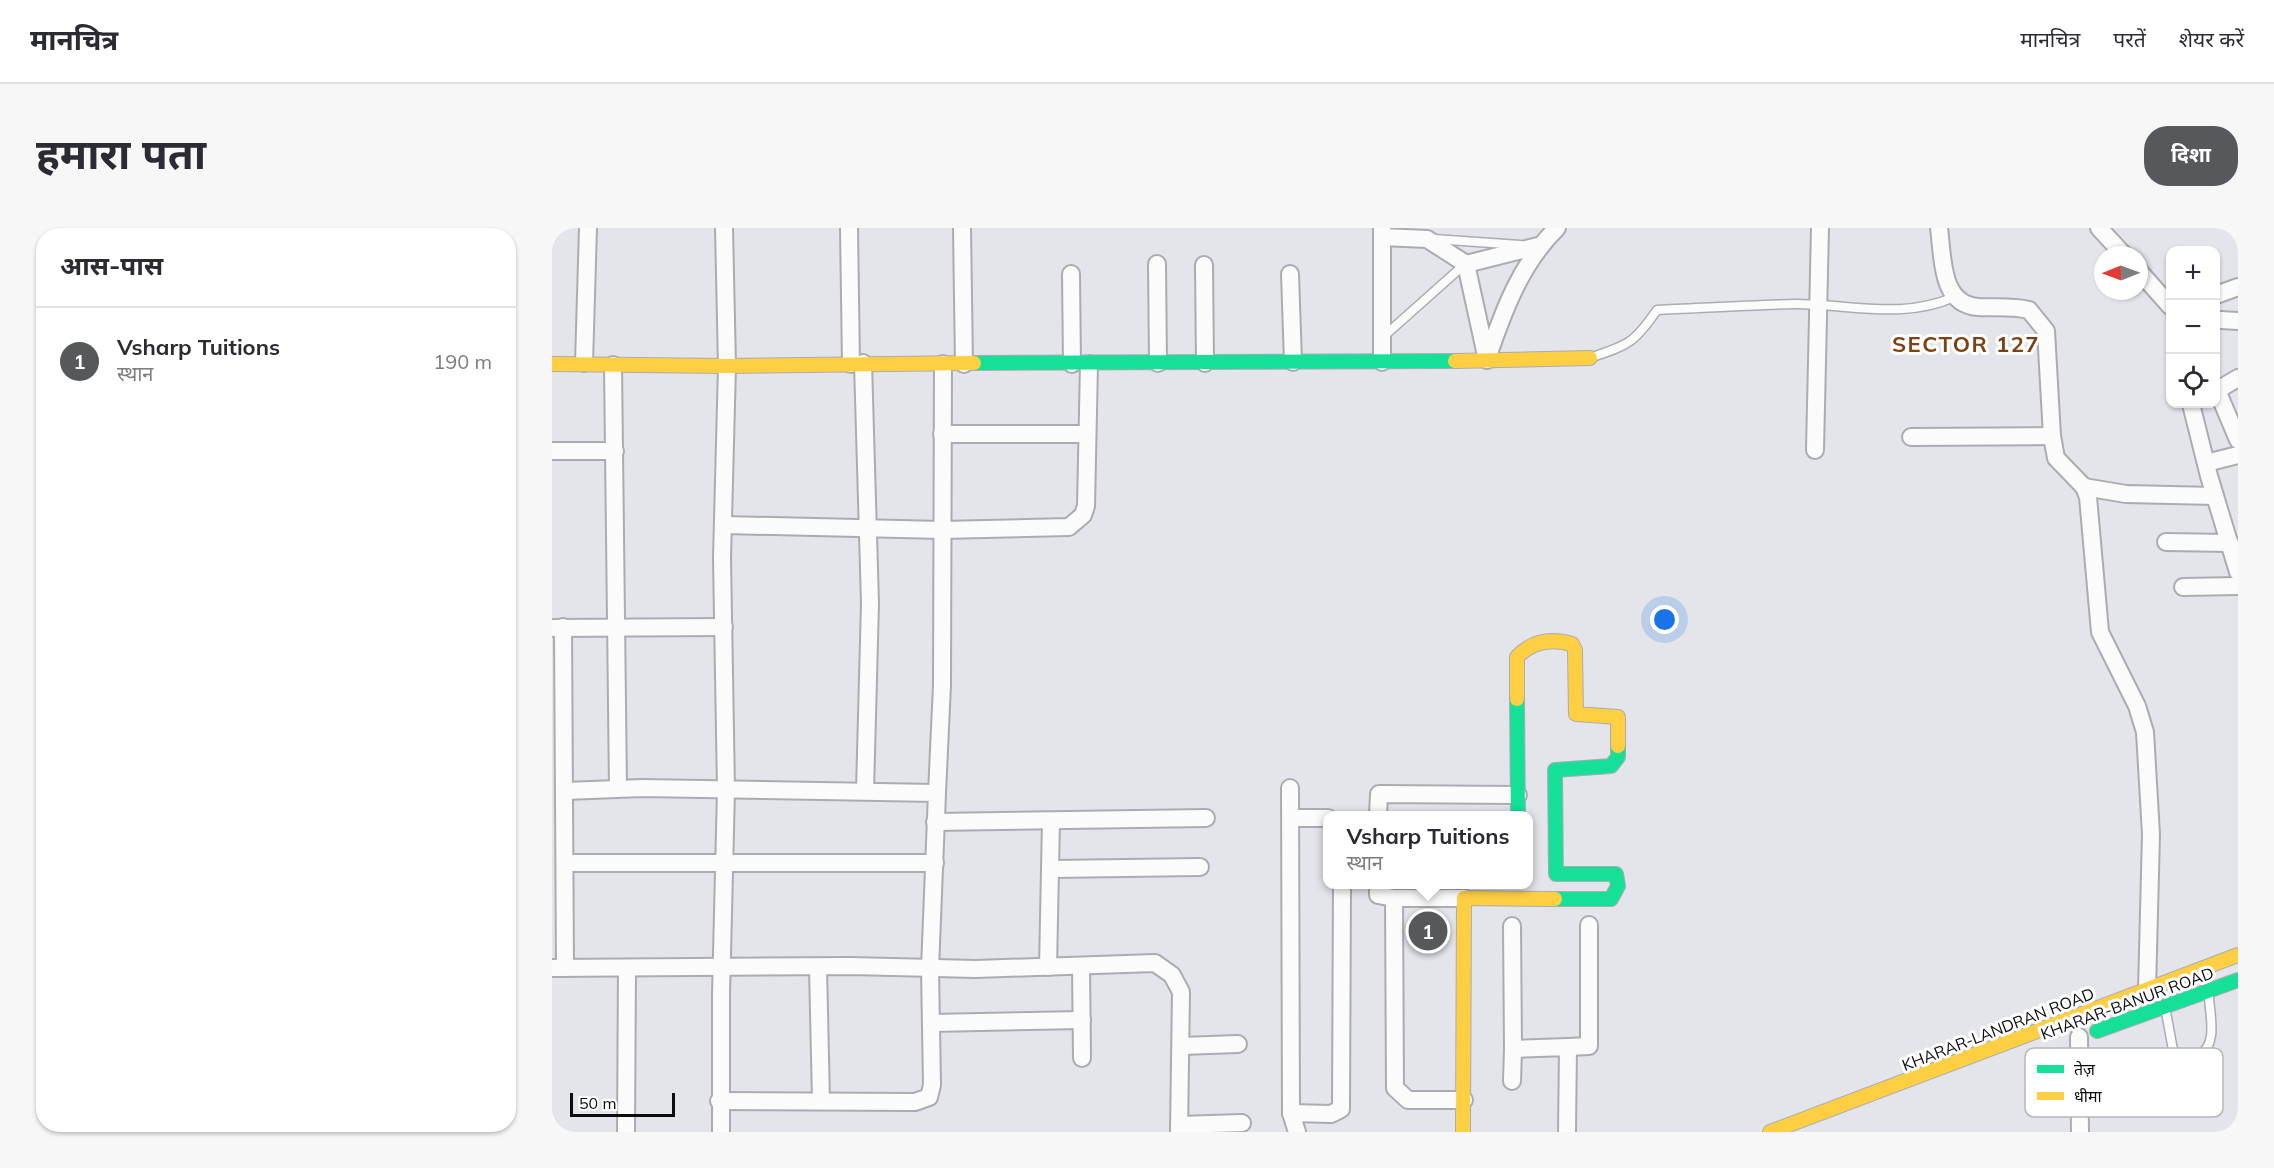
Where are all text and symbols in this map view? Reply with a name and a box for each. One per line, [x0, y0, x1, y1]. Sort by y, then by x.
text: मानचित्र [30, 22, 118, 57]
text: मानचित्र [2020, 26, 2080, 52]
text: परतें [2113, 26, 2146, 52]
text: शेयर करें [2179, 26, 2244, 52]
button: दिशा [2144, 126, 2238, 186]
text: हमारा पता [36, 127, 206, 180]
north arrow [2094, 246, 2148, 300]
map controls [2166, 246, 2220, 408]
button: + [2166, 246, 2220, 300]
text: आस-पास [60, 249, 163, 282]
button: − [2166, 300, 2220, 354]
district label: SECTOR 127 [1892, 330, 2040, 358]
text: Vsharp Tuitions [117, 333, 280, 361]
text: 1 [74, 349, 86, 374]
text: 190 m [433, 349, 492, 374]
button: locate [2166, 354, 2220, 408]
text: स्थान [117, 361, 153, 386]
your location [1650, 605, 1679, 634]
popup [1323, 811, 1533, 889]
text: Vsharp Tuitions [1347, 822, 1509, 850]
text: स्थान [1347, 850, 1383, 875]
pin: 1 [1408, 908, 1448, 954]
street label: KHARAR-BANUR ROAD [2038, 962, 2216, 1044]
street label: KHARAR-LANDRAN ROAD [1899, 983, 2097, 1075]
legend [2025, 1048, 2223, 1117]
text: तेज़ [2074, 1059, 2096, 1079]
text: धीमा [2074, 1086, 2103, 1106]
scale bar [570, 1090, 675, 1118]
text: 50 m [579, 1093, 616, 1113]

